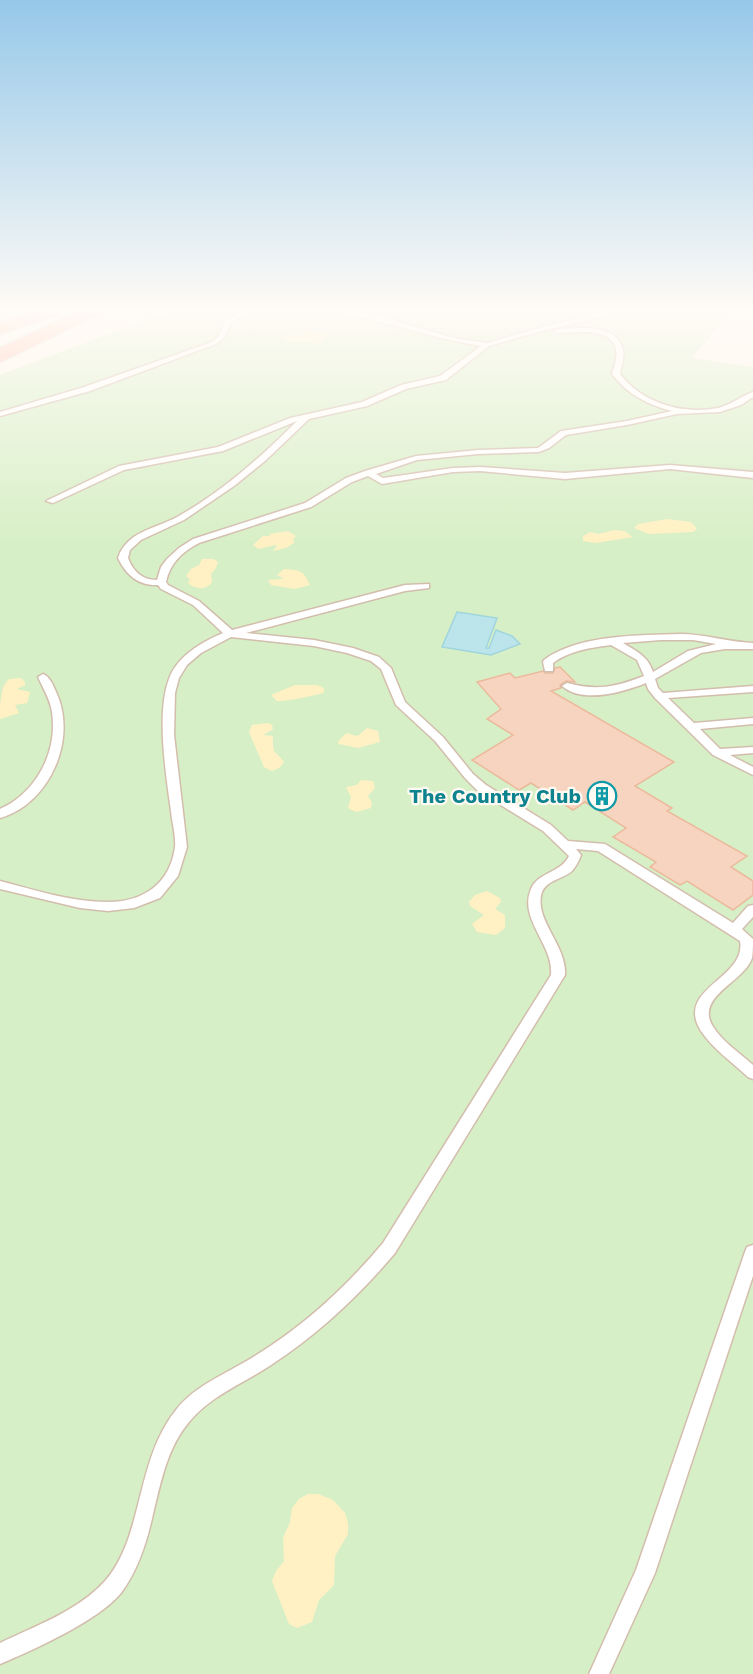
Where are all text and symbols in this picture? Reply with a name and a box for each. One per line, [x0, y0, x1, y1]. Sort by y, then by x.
building icon: The Country Club [586, 780, 618, 812]
place label: The Country Club [409, 784, 581, 808]

